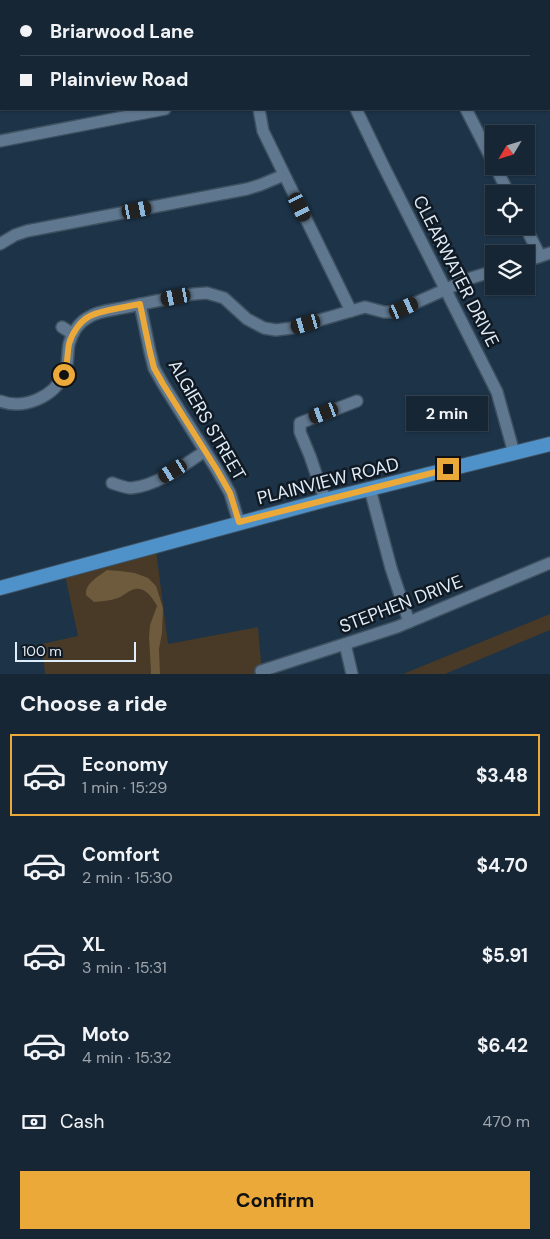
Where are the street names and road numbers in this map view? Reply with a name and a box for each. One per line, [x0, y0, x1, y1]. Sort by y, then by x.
street label: CLEARWATER DRIVE [407, 191, 505, 351]
street label: ALGIERS STREET [163, 355, 251, 485]
street label: PLAINVIEW ROAD [255, 452, 401, 510]
street label: STEPHEN DRIVE [336, 570, 466, 638]

